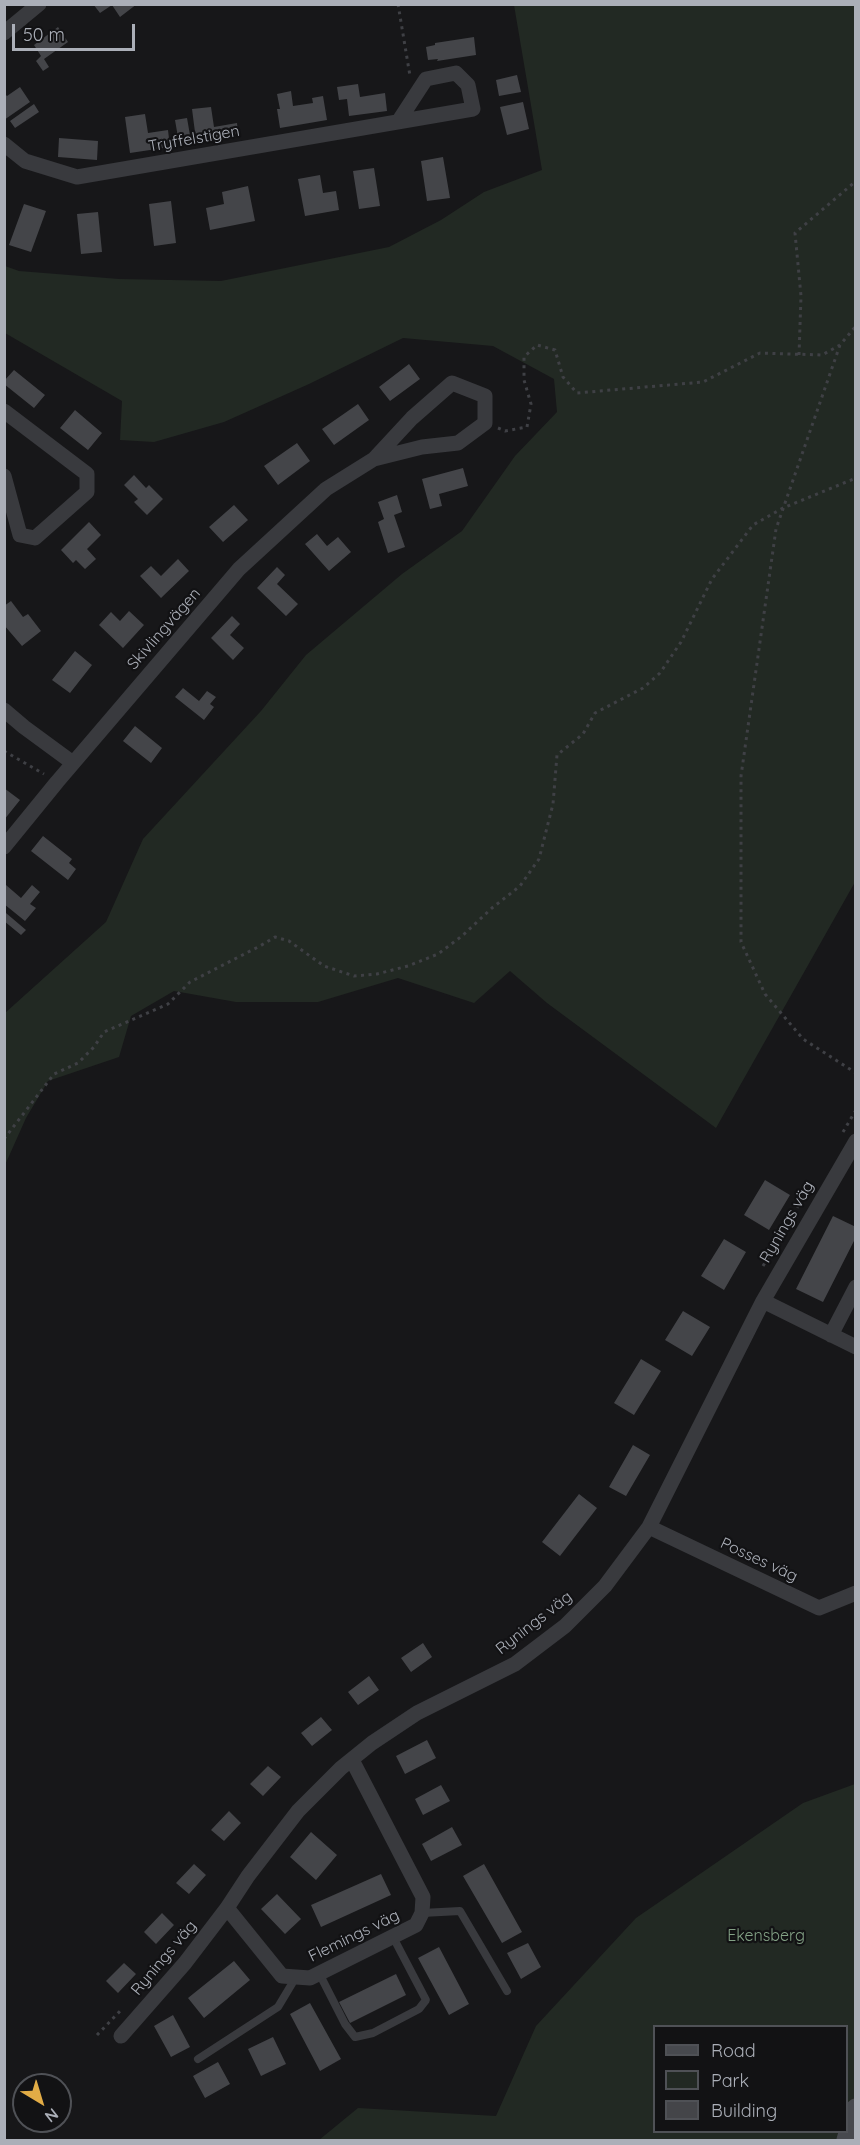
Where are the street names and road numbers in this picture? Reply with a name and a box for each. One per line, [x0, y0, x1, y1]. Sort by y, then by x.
street label: Tryffelstigen [147, 122, 241, 156]
street label: Skivlingvägen [123, 584, 205, 674]
street label: Rynings väg [756, 1178, 818, 1266]
street label: Posses väg [717, 1534, 801, 1586]
street label: Rynings väg [492, 1587, 576, 1659]
street label: Flemings väg [305, 1906, 403, 1966]
street label: Rynings väg [127, 1917, 201, 1999]

